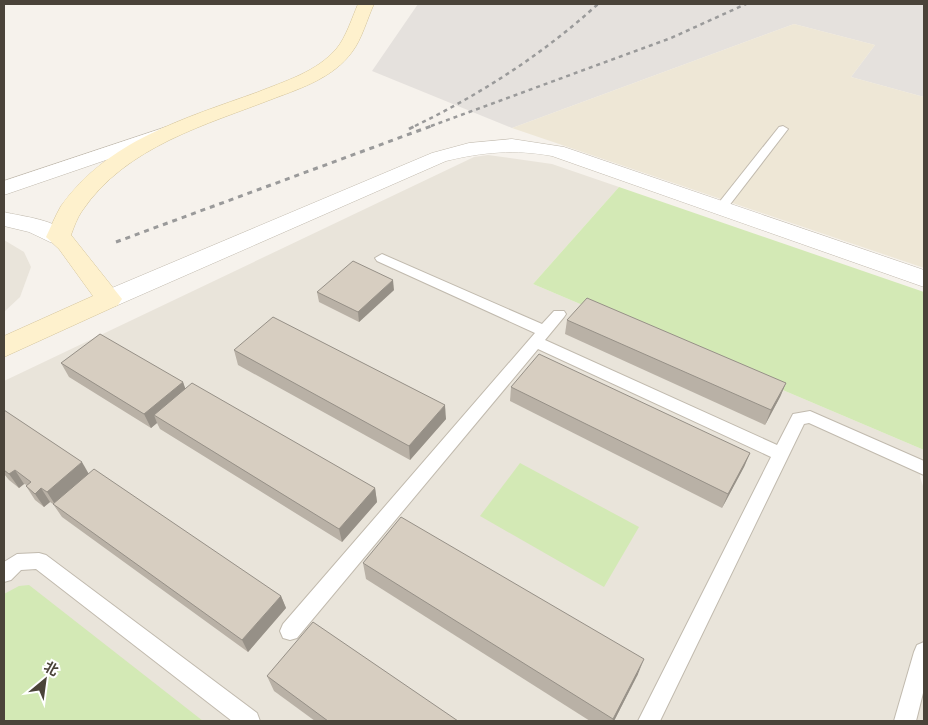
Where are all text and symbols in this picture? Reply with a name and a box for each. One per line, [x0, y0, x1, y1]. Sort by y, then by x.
north arrow [20, 655, 70, 705]
text: 北 [41, 658, 61, 679]

